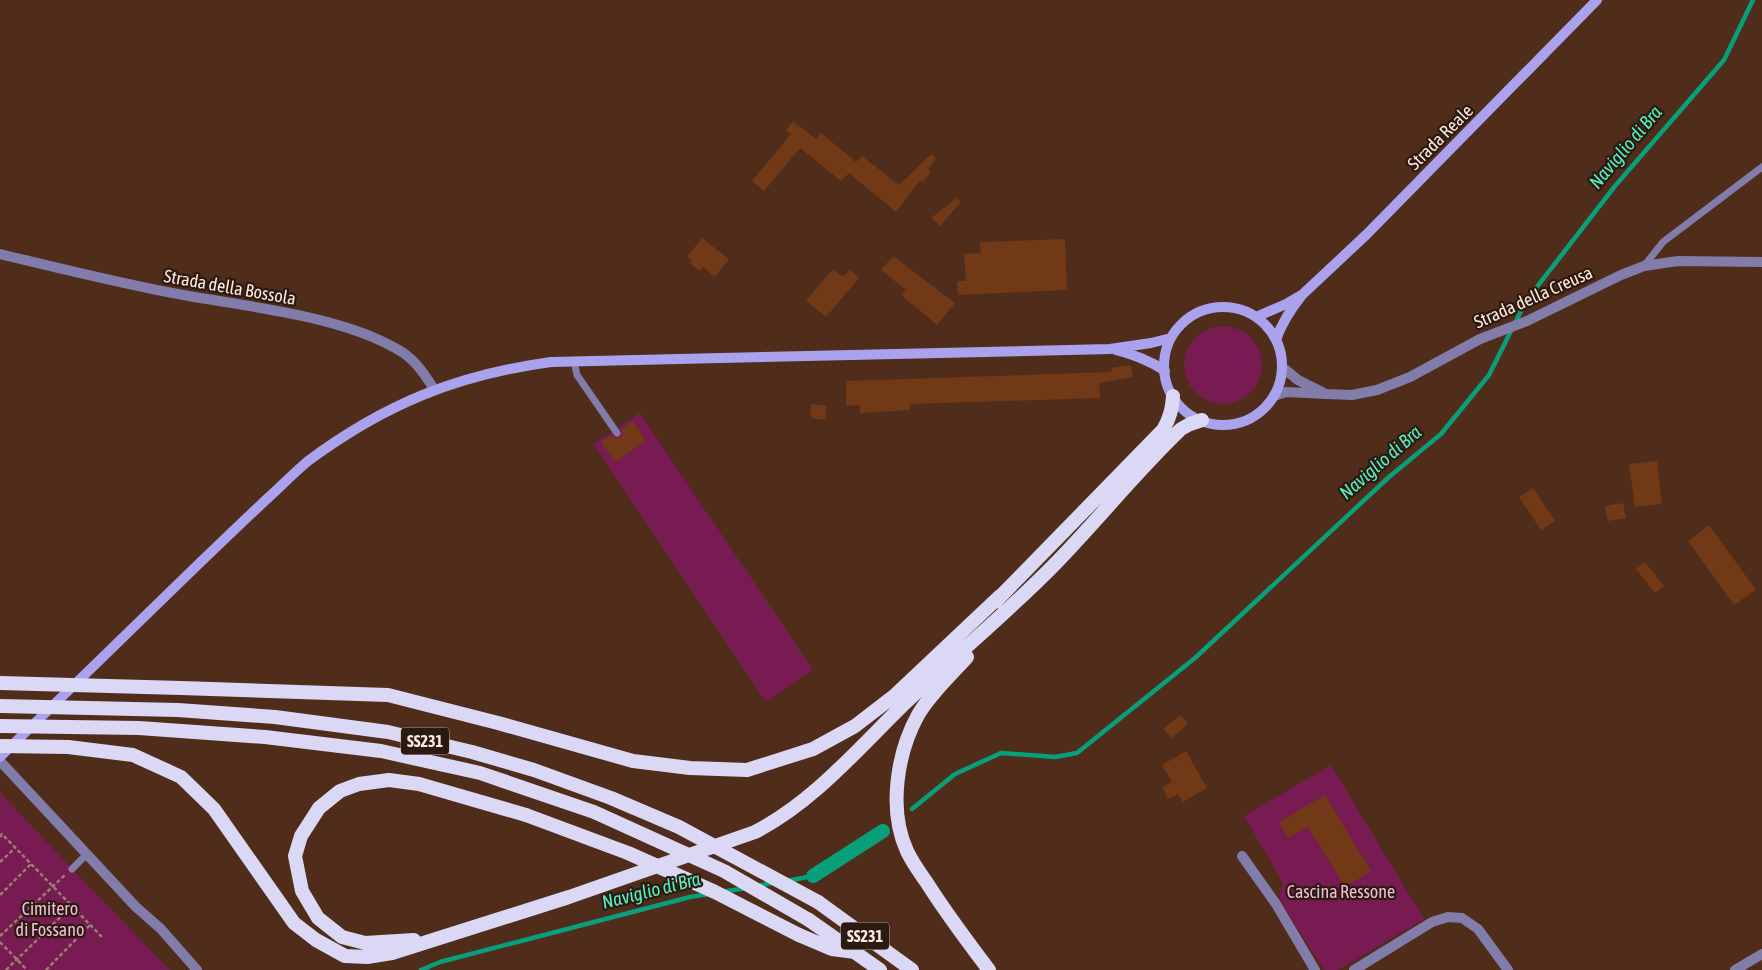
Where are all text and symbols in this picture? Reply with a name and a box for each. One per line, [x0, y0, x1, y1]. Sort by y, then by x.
street label: Strada Reale [1403, 100, 1477, 174]
water label: Naviglio di Bra [1584, 101, 1666, 193]
street label: Strada della Creusa [1470, 261, 1596, 333]
street label: Strada della Bossola [162, 265, 298, 309]
water label: Naviglio di Bra [1335, 420, 1425, 503]
road number: SS231 [401, 728, 449, 754]
water label: Naviglio di Bra [599, 867, 703, 913]
park label: Cascina Ressone [1287, 881, 1395, 902]
park label: Cimitero di Fossano [16, 898, 84, 940]
road number: SS231 [841, 922, 889, 949]

